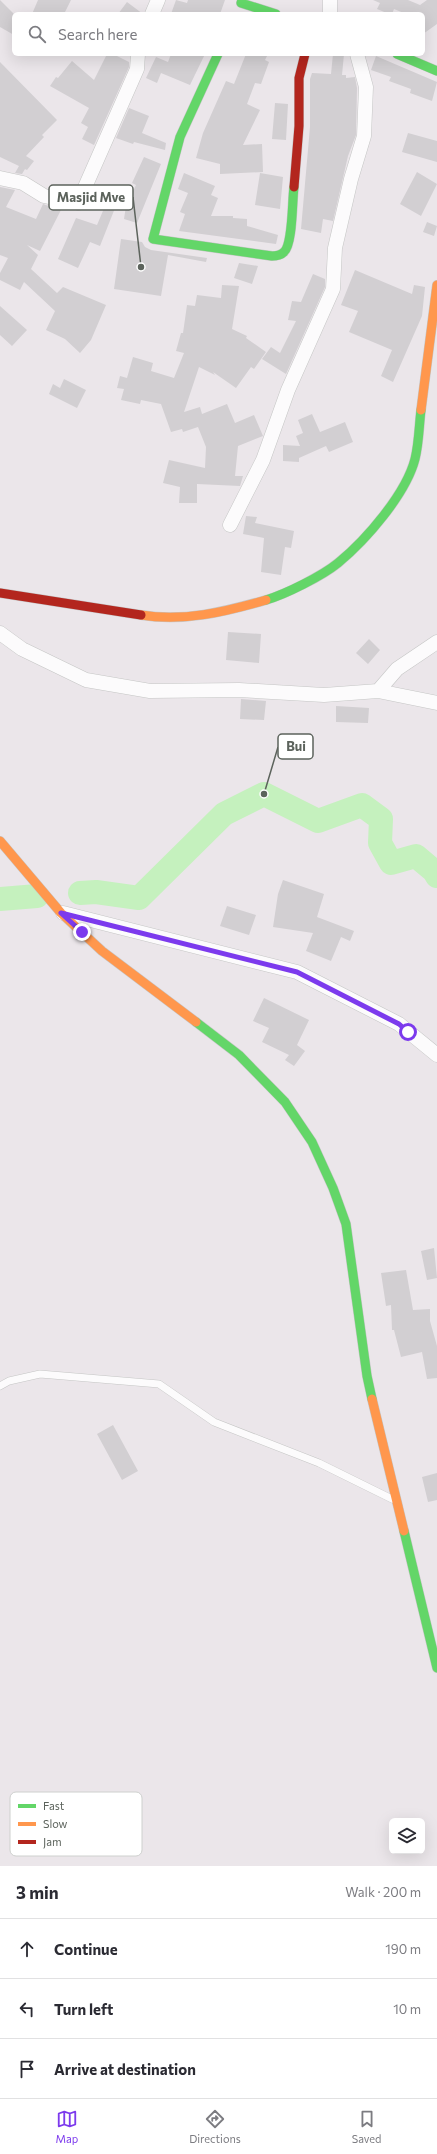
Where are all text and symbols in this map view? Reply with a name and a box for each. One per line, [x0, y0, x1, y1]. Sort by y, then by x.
search box [12, 12, 425, 56]
icon: search [26, 23, 48, 45]
text: Search here [58, 25, 137, 43]
callout: Masjid Mve [49, 185, 133, 210]
text: Masjid Mve [57, 189, 125, 205]
callout: Bui [278, 734, 313, 759]
text: Bui [286, 738, 306, 754]
route end [73, 923, 91, 941]
route start [399, 1023, 417, 1041]
legend [10, 1792, 142, 1856]
text: Fast [43, 1799, 65, 1812]
text: Slow [43, 1817, 68, 1830]
map controls [389, 1818, 425, 1854]
button: layers [389, 1818, 425, 1854]
text: Jam [43, 1835, 62, 1849]
text: 3 min [16, 1882, 59, 1903]
text: Walk · 200 m [345, 1884, 421, 1900]
icon: ahead [16, 1938, 38, 1960]
text: Continue [54, 1940, 118, 1958]
text: 190 m [385, 1941, 421, 1957]
icon: left [16, 1998, 38, 2020]
text: Turn left [54, 2000, 113, 2018]
text: 10 m [393, 2001, 421, 2017]
icon: arrive [16, 2058, 38, 2080]
text: Arrive at destination [54, 2060, 196, 2078]
tab: Map [56, 2108, 78, 2145]
tab: Directions [189, 2108, 241, 2145]
tab: Saved [352, 2108, 381, 2145]

